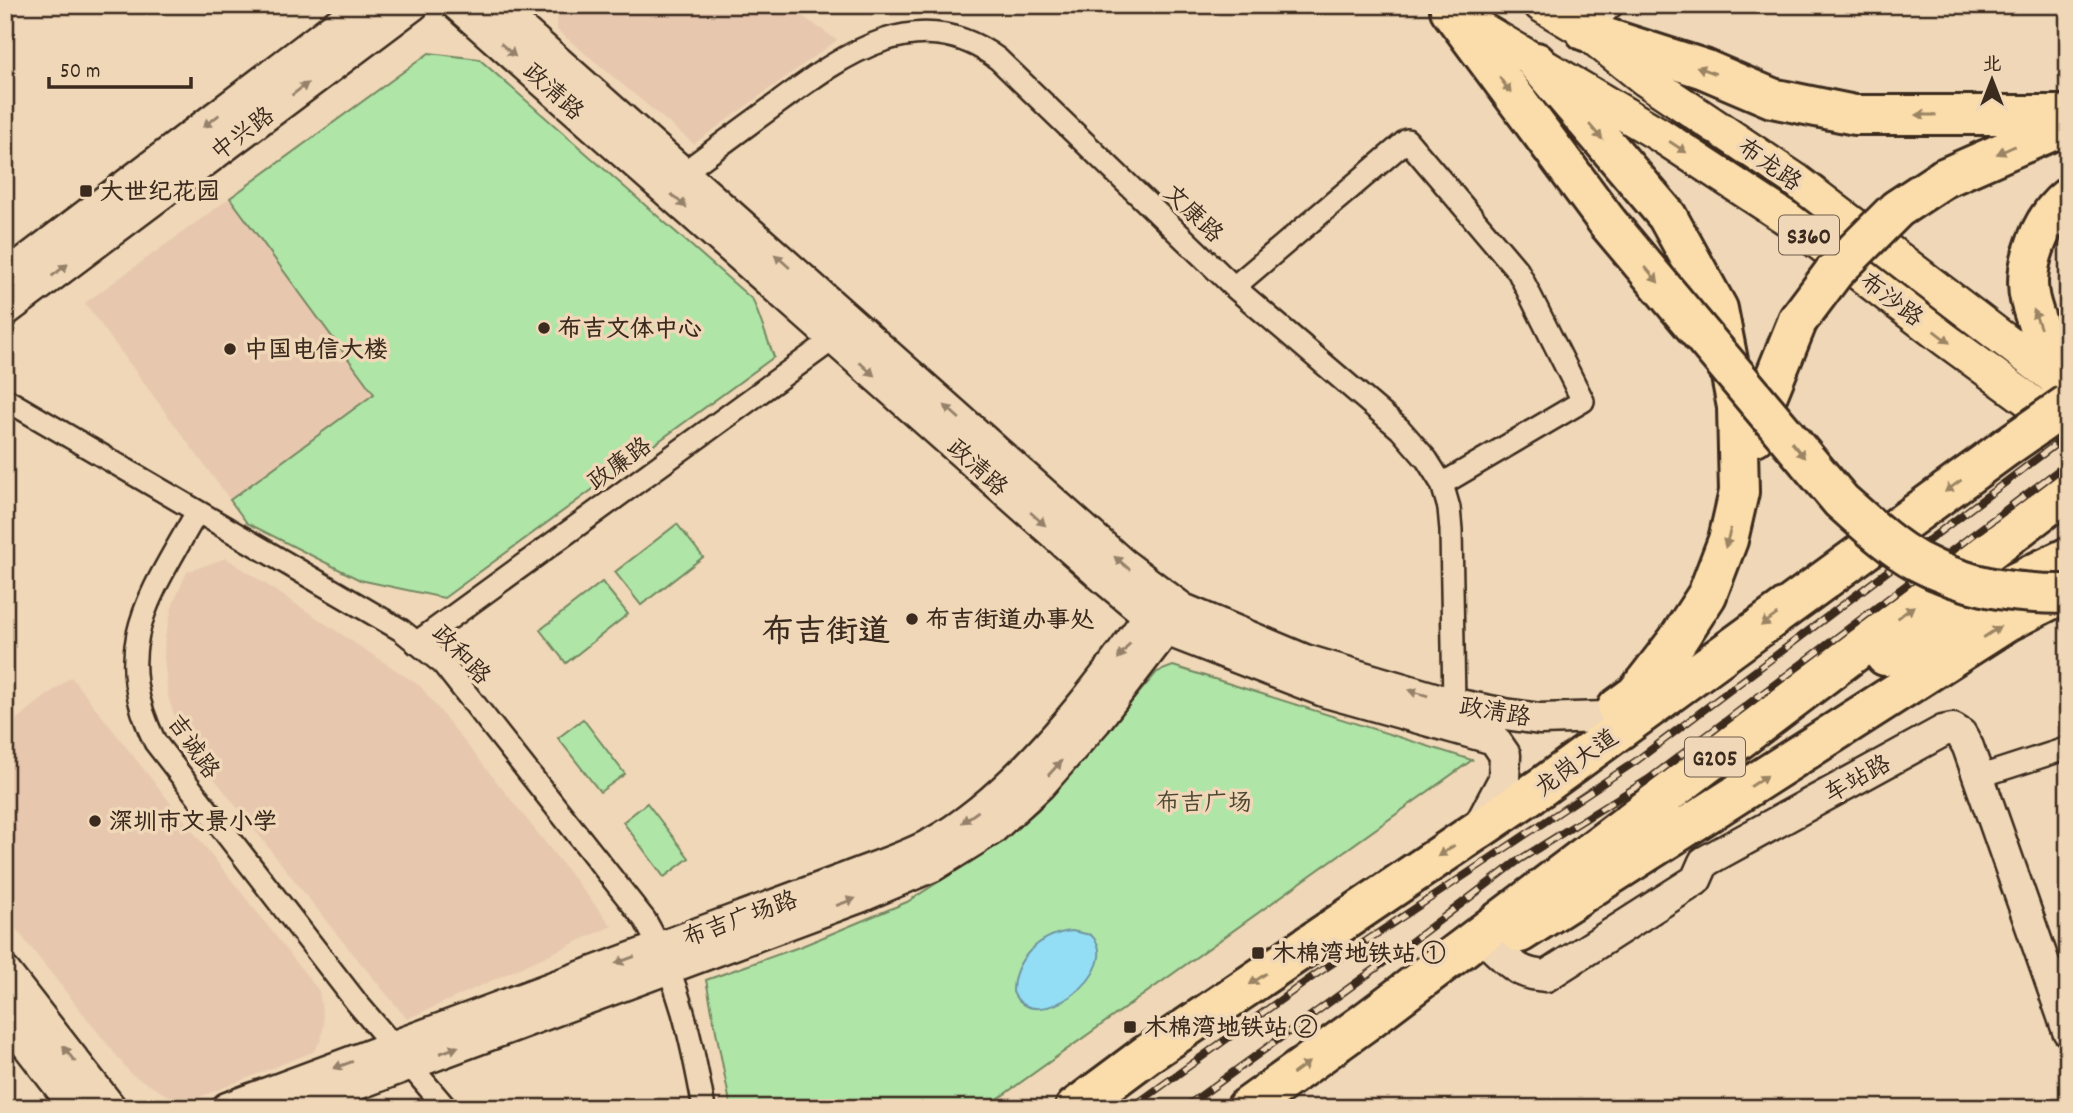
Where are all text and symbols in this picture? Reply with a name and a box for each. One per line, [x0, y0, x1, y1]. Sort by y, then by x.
one-way arrow [500, 42, 517, 58]
scale bar [49, 46, 191, 90]
north arrow [1958, 46, 2028, 116]
text: 北 [1982, 53, 2002, 80]
street label: 政清路 [514, 57, 590, 130]
text: 50 m [60, 58, 100, 88]
one-way arrow [1695, 65, 1716, 76]
one-way arrow [1497, 76, 1512, 94]
one-way arrow [291, 82, 309, 96]
street label: 中兴路 [205, 100, 283, 171]
one-way arrow [1915, 109, 1937, 121]
one-way arrow [202, 113, 220, 127]
one-way arrow [1588, 123, 1604, 141]
street label: 布龙路 [1729, 132, 1808, 201]
one-way arrow [1669, 140, 1687, 154]
one-way arrow [1996, 144, 2016, 156]
place label: 大世纪花园 [100, 177, 220, 211]
street label: 文康路 [1154, 178, 1230, 252]
marker: 大世纪花园 [78, 183, 94, 199]
one-way arrow [670, 193, 687, 209]
road number: S360 [1779, 216, 1839, 254]
one-way arrow [773, 253, 791, 269]
one-way arrow [51, 263, 69, 277]
one-way arrow [1644, 266, 1659, 284]
street label: 布沙路 [1851, 266, 1929, 337]
one-way arrow [2031, 308, 2042, 329]
place label: 布吉文体中心 [558, 314, 702, 348]
marker: 布吉文体中心 [536, 320, 552, 336]
one-way arrow [1933, 330, 1951, 344]
place label: 中国电信大楼 [244, 335, 388, 369]
marker: 中国电信大楼 [222, 341, 238, 357]
one-way arrow [858, 360, 875, 376]
one-way arrow [944, 405, 961, 421]
street label: 政廉路 [582, 431, 660, 500]
street label: 政清路 [938, 433, 1014, 506]
one-way arrow [1790, 441, 1805, 458]
one-way arrow [1944, 479, 1962, 493]
one-way arrow [1029, 511, 1046, 526]
one-way arrow [1722, 527, 1732, 548]
one-way arrow [1114, 556, 1131, 571]
place label: 布吉街道办事处 [926, 605, 1095, 639]
one-way arrow [1897, 605, 1916, 619]
marker: 布吉街道办事处 [904, 611, 920, 627]
district label: 布吉街道 [762, 612, 890, 658]
one-way arrow [1760, 613, 1778, 627]
street label: 政和路 [423, 618, 497, 694]
one-way arrow [1982, 626, 2001, 639]
one-way arrow [1117, 642, 1132, 659]
one-way arrow [1407, 688, 1428, 698]
street label: 政清路 [1456, 691, 1533, 737]
street label: 吉诚路 [157, 708, 226, 787]
street label: 龙岗大道 [1529, 722, 1627, 806]
road number: G205 [1685, 737, 1745, 776]
street label: 车站路 [1819, 748, 1898, 813]
one-way arrow [1047, 759, 1063, 777]
one-way arrow [1749, 775, 1768, 788]
park label: 布吉广场 [1156, 788, 1252, 822]
place label: 深圳市文景小学 [109, 807, 277, 841]
one-way arrow [961, 810, 979, 824]
marker: 深圳市文景小学 [87, 813, 103, 829]
one-way arrow [1437, 844, 1455, 858]
street label: 布吉广场路 [679, 884, 803, 957]
one-way arrow [835, 896, 856, 907]
place label: 木棉湾地铁站 ① [1272, 939, 1446, 973]
marker: 木棉湾地铁站 ① [1250, 945, 1266, 961]
one-way arrow [615, 955, 636, 966]
one-way arrow [1249, 972, 1267, 986]
place label: 木棉湾地铁站 ② [1144, 1013, 1318, 1047]
marker: 木棉湾地铁站 ② [1122, 1019, 1138, 1035]
one-way arrow [438, 1044, 459, 1055]
one-way arrow [62, 1045, 76, 1063]
one-way arrow [333, 1060, 354, 1071]
one-way arrow [1292, 1061, 1310, 1075]

